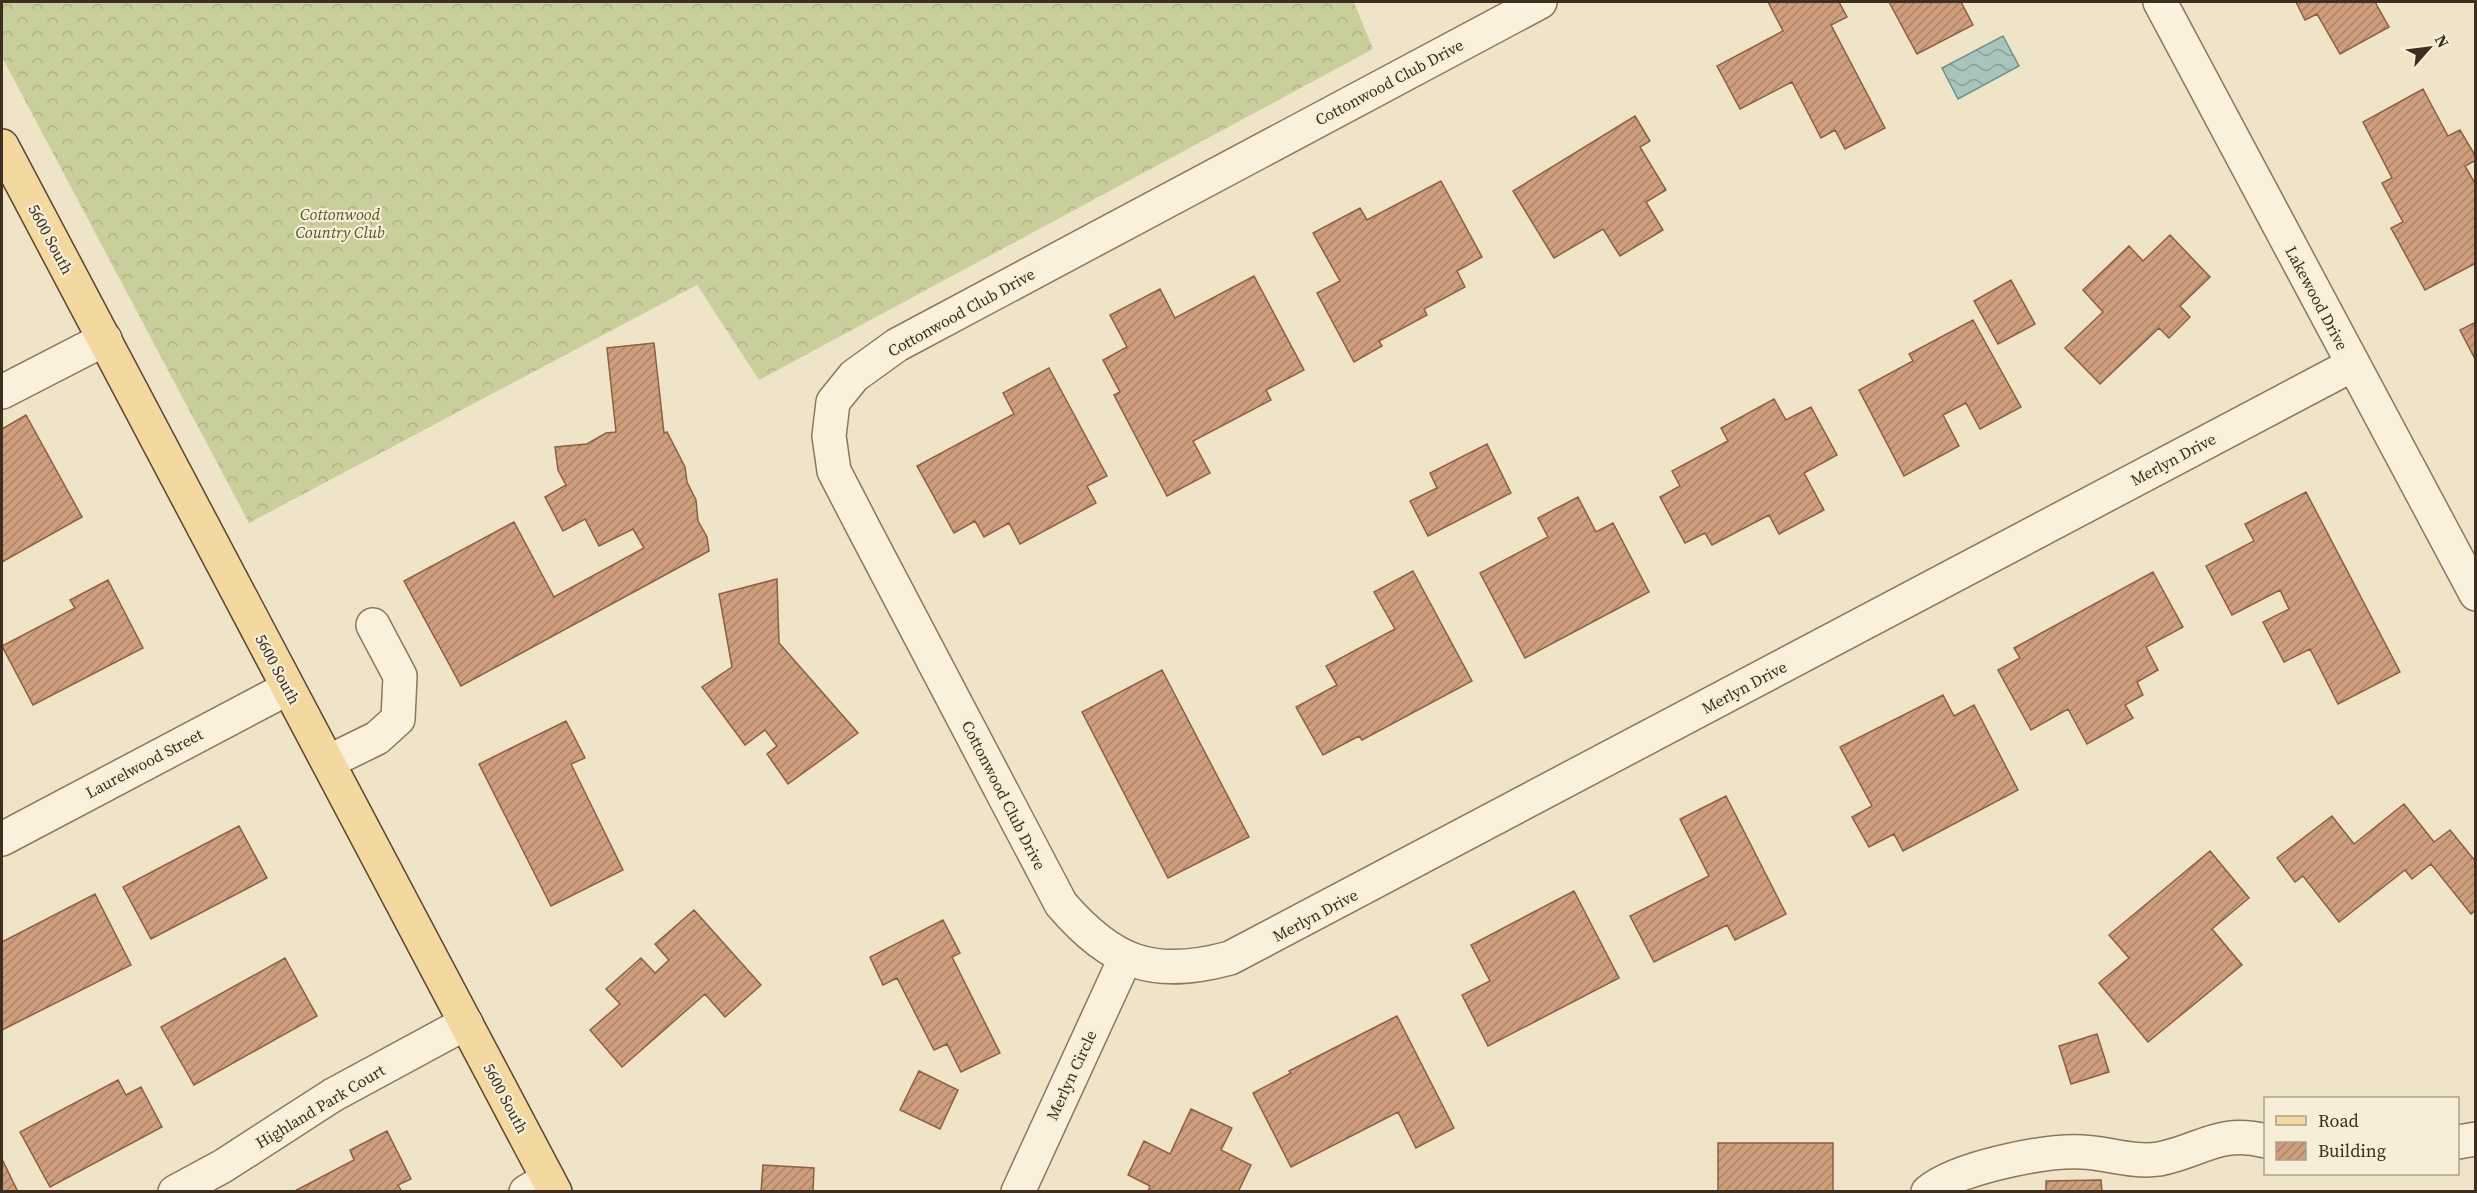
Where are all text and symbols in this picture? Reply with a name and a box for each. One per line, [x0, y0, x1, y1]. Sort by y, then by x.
north arrow [2399, 18, 2459, 78]
text: N [2430, 31, 2455, 52]
street label: Cottonwood Club Drive [1311, 34, 1467, 130]
street label: 5600 South [23, 200, 79, 278]
park label: Cottonwood Country Club [295, 203, 385, 243]
street label: Lakewood Drive [2280, 242, 2354, 354]
street label: Cottonwood Club Drive [883, 262, 1039, 362]
street label: Merlyn Drive [2126, 427, 2220, 491]
street label: 5600 South [250, 630, 306, 708]
street label: Merlyn Drive [1697, 655, 1791, 719]
street label: Cottonwood Club Drive [957, 716, 1051, 874]
street label: Laurelwood Street [82, 722, 207, 803]
street label: Merlyn Drive [1268, 883, 1362, 947]
street label: Merlyn Circle [1041, 1026, 1101, 1124]
street label: Highland Park Court [251, 1058, 389, 1153]
street label: 5600 South [478, 1059, 534, 1137]
legend [2264, 1097, 2459, 1175]
text: Road [2318, 1108, 2359, 1133]
text: Building [2318, 1138, 2386, 1163]

